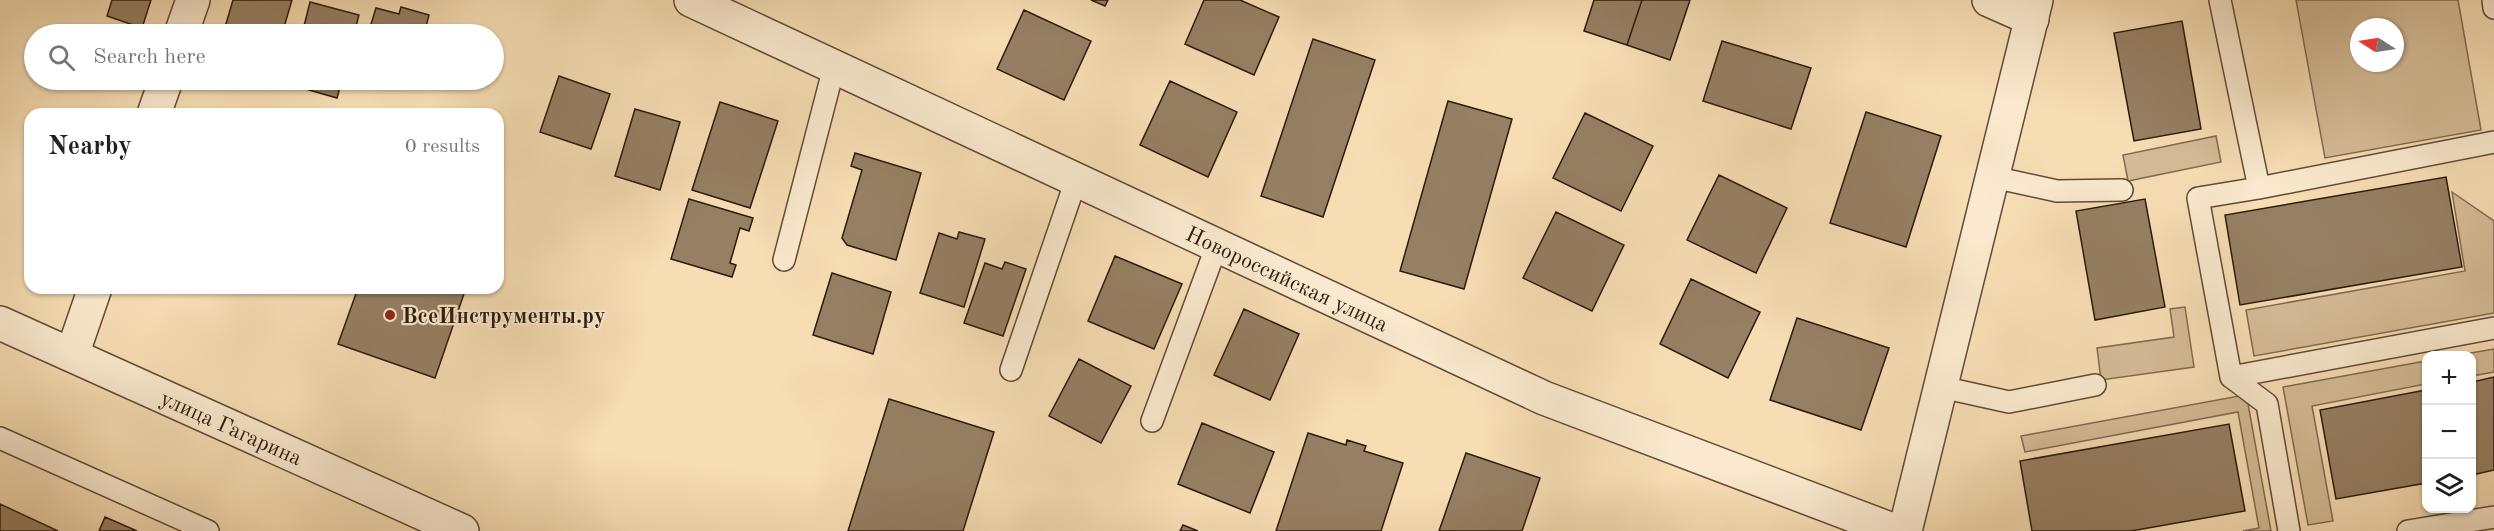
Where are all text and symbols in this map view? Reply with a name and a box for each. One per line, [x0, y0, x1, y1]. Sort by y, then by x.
north arrow [2350, 18, 2404, 72]
search box [24, 24, 504, 90]
icon: search [45, 41, 78, 74]
text: Search here [93, 46, 206, 68]
text: Nearby [48, 134, 132, 160]
text: 0 results [405, 137, 480, 157]
street label: Новороссийская улица [1182, 223, 1391, 337]
place label: ВсеИнструменты.ру [402, 306, 606, 328]
marker: ВсеИнструменты.ру [383, 308, 397, 322]
map controls [2422, 351, 2476, 513]
button: + [2422, 351, 2476, 405]
street label: улица Гагарина [157, 388, 305, 470]
button: − [2422, 405, 2476, 459]
button: layers [2422, 459, 2476, 513]

